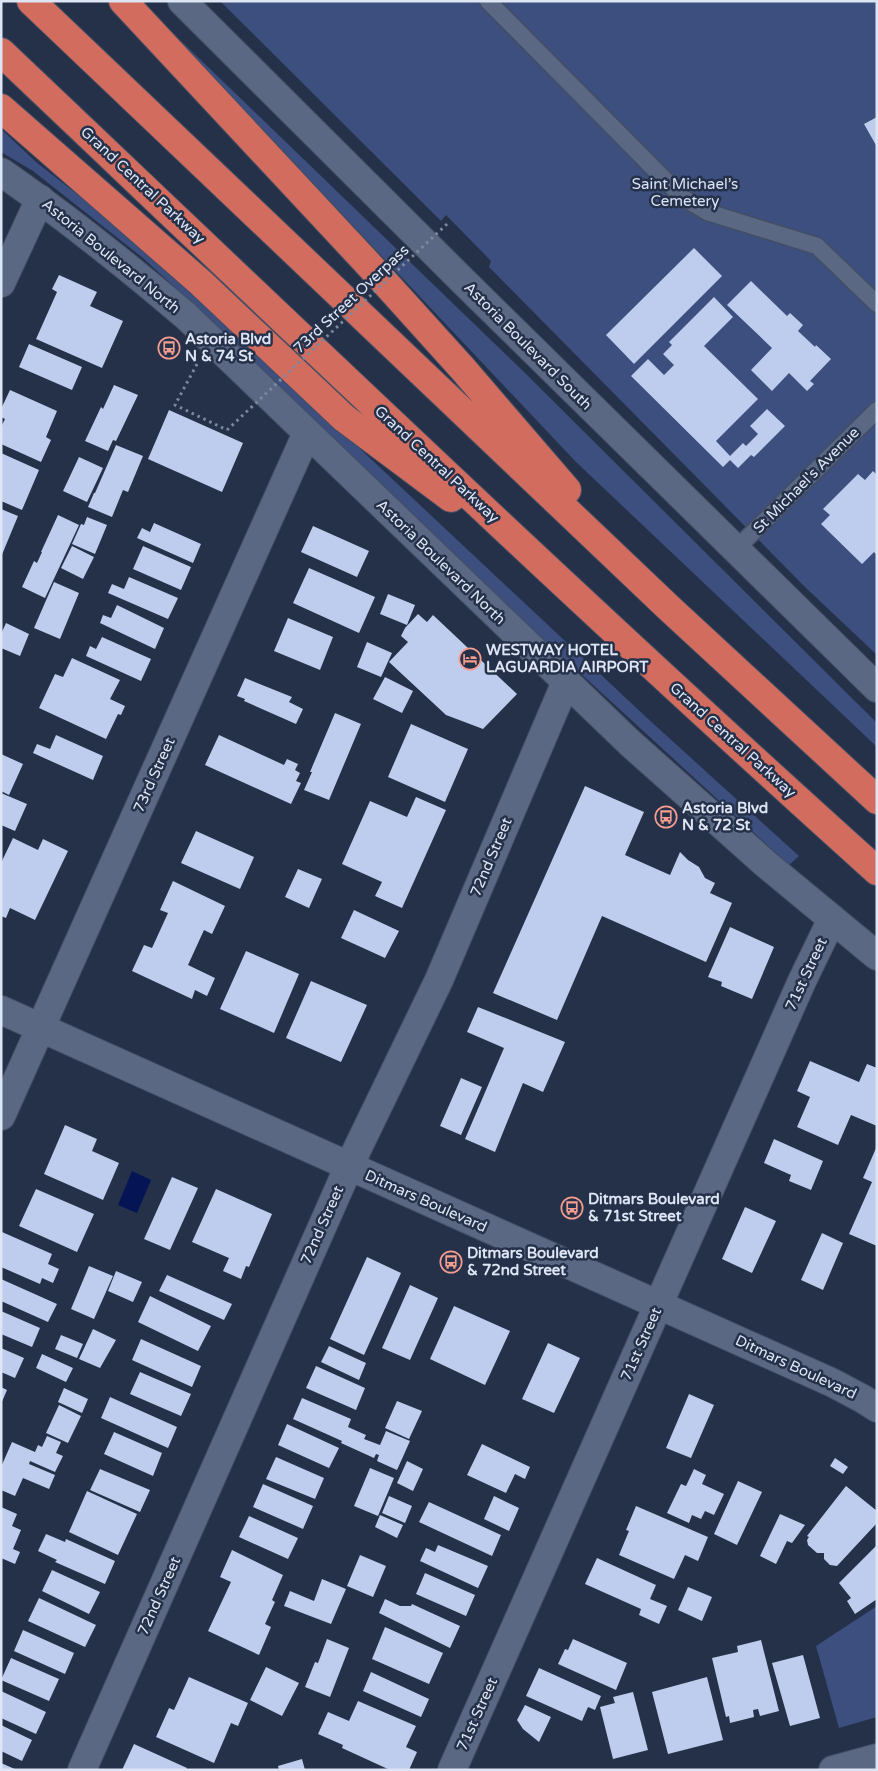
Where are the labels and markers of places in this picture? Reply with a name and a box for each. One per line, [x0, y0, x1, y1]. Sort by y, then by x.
place label: Astoria Blvd N & 74 St [185, 330, 271, 365]
bus stop icon: Astoria Blvd N & 74 St [157, 336, 181, 360]
place label: WESTWAY HOTEL LAGUARDIA AIRPORT [486, 641, 649, 676]
hotel icon: WESTWAY HOTEL LAGUARDIA AIRPORT [458, 647, 482, 671]
place label: Astoria Blvd N & 72 St [682, 799, 768, 834]
bus stop icon: Astoria Blvd N & 72 St [654, 805, 678, 829]
place label: Ditmars Boulevard & 71st Street [588, 1190, 720, 1225]
bus stop icon: Ditmars Boulevard & 71st Street [560, 1196, 584, 1220]
place label: Ditmars Boulevard & 72nd Street [467, 1244, 599, 1279]
bus stop icon: Ditmars Boulevard & 72nd Street [439, 1250, 463, 1274]

